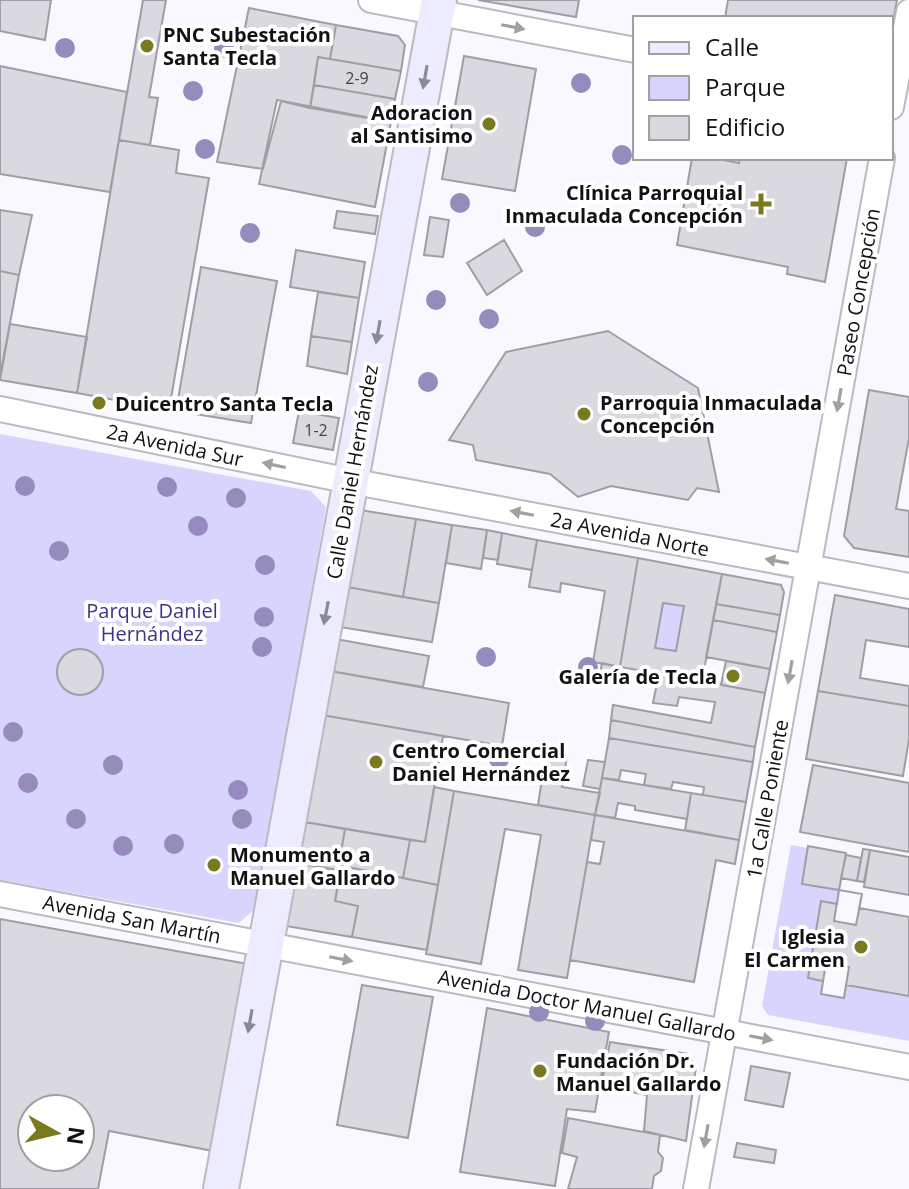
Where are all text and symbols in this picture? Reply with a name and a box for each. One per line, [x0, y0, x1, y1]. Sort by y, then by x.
legend [633, 16, 893, 160]
place label: PNC Subestación Santa Tecla [163, 21, 331, 71]
one-way arrow [501, 21, 526, 33]
text: Calle [705, 30, 759, 63]
marker: PNC Subestación Santa Tecla [138, 37, 156, 55]
one-way arrow [418, 64, 430, 89]
house number: 2-9 [345, 67, 369, 89]
text: Parque [705, 70, 785, 103]
place label: Adoracion al Santisimo [351, 99, 473, 149]
text: Edificio [705, 110, 785, 143]
marker: Adoracion al Santisimo [480, 115, 498, 133]
place label: Clínica Parroquial Inmaculada Concepción [505, 179, 743, 229]
marker: Clínica Parroquial Inmaculada Concepción [750, 193, 772, 215]
street label: Paseo Concepción [830, 206, 886, 378]
one-way arrow [371, 320, 383, 345]
street label: Calle Daniel Hernández [320, 363, 384, 581]
one-way arrow [832, 388, 845, 413]
place label: Parroquia Inmaculada Concepción [600, 389, 822, 439]
place label: Duicentro Santa Tecla [115, 390, 334, 417]
marker: Duicentro Santa Tecla [90, 394, 108, 412]
marker: Parroquia Inmaculada Concepción [575, 405, 593, 423]
street label: 2a Avenida Sur [104, 417, 246, 473]
house number: 1-2 [304, 419, 328, 441]
one-way arrow [261, 459, 286, 471]
street label: 2a Avenida Norte [548, 505, 712, 563]
one-way arrow [509, 507, 534, 519]
one-way arrow [764, 555, 789, 567]
park label: Parque Daniel Hernández [86, 597, 218, 647]
one-way arrow [319, 601, 331, 626]
one-way arrow [784, 659, 796, 684]
place label: Galería de Tecla [559, 663, 717, 690]
marker: Galería de Tecla [724, 667, 742, 685]
street label: 1a Calle Poniente [740, 717, 794, 881]
place label: Centro Comercial Daniel Hernández [392, 737, 570, 787]
marker: Centro Comercial Daniel Hernández [367, 753, 385, 771]
place label: Monumento a Manuel Gallardo [230, 841, 395, 891]
marker: Monumento a Manuel Gallardo [205, 856, 223, 874]
street label: Avenida San Martín [41, 888, 223, 950]
place label: Iglesia El Carmen [744, 923, 845, 973]
marker: Iglesia El Carmen [852, 938, 870, 956]
one-way arrow [328, 953, 353, 966]
street label: Avenida Doctor Manuel Gallardo [436, 963, 738, 1047]
one-way arrow [244, 1009, 256, 1034]
one-way arrow [749, 1033, 774, 1045]
place label: Fundación Dr. Manuel Gallardo [556, 1047, 721, 1097]
marker: Fundación Dr. Manuel Gallardo [531, 1062, 549, 1080]
north arrow [16, 1093, 96, 1173]
one-way arrow [699, 1123, 711, 1148]
text: N [61, 1125, 93, 1147]

